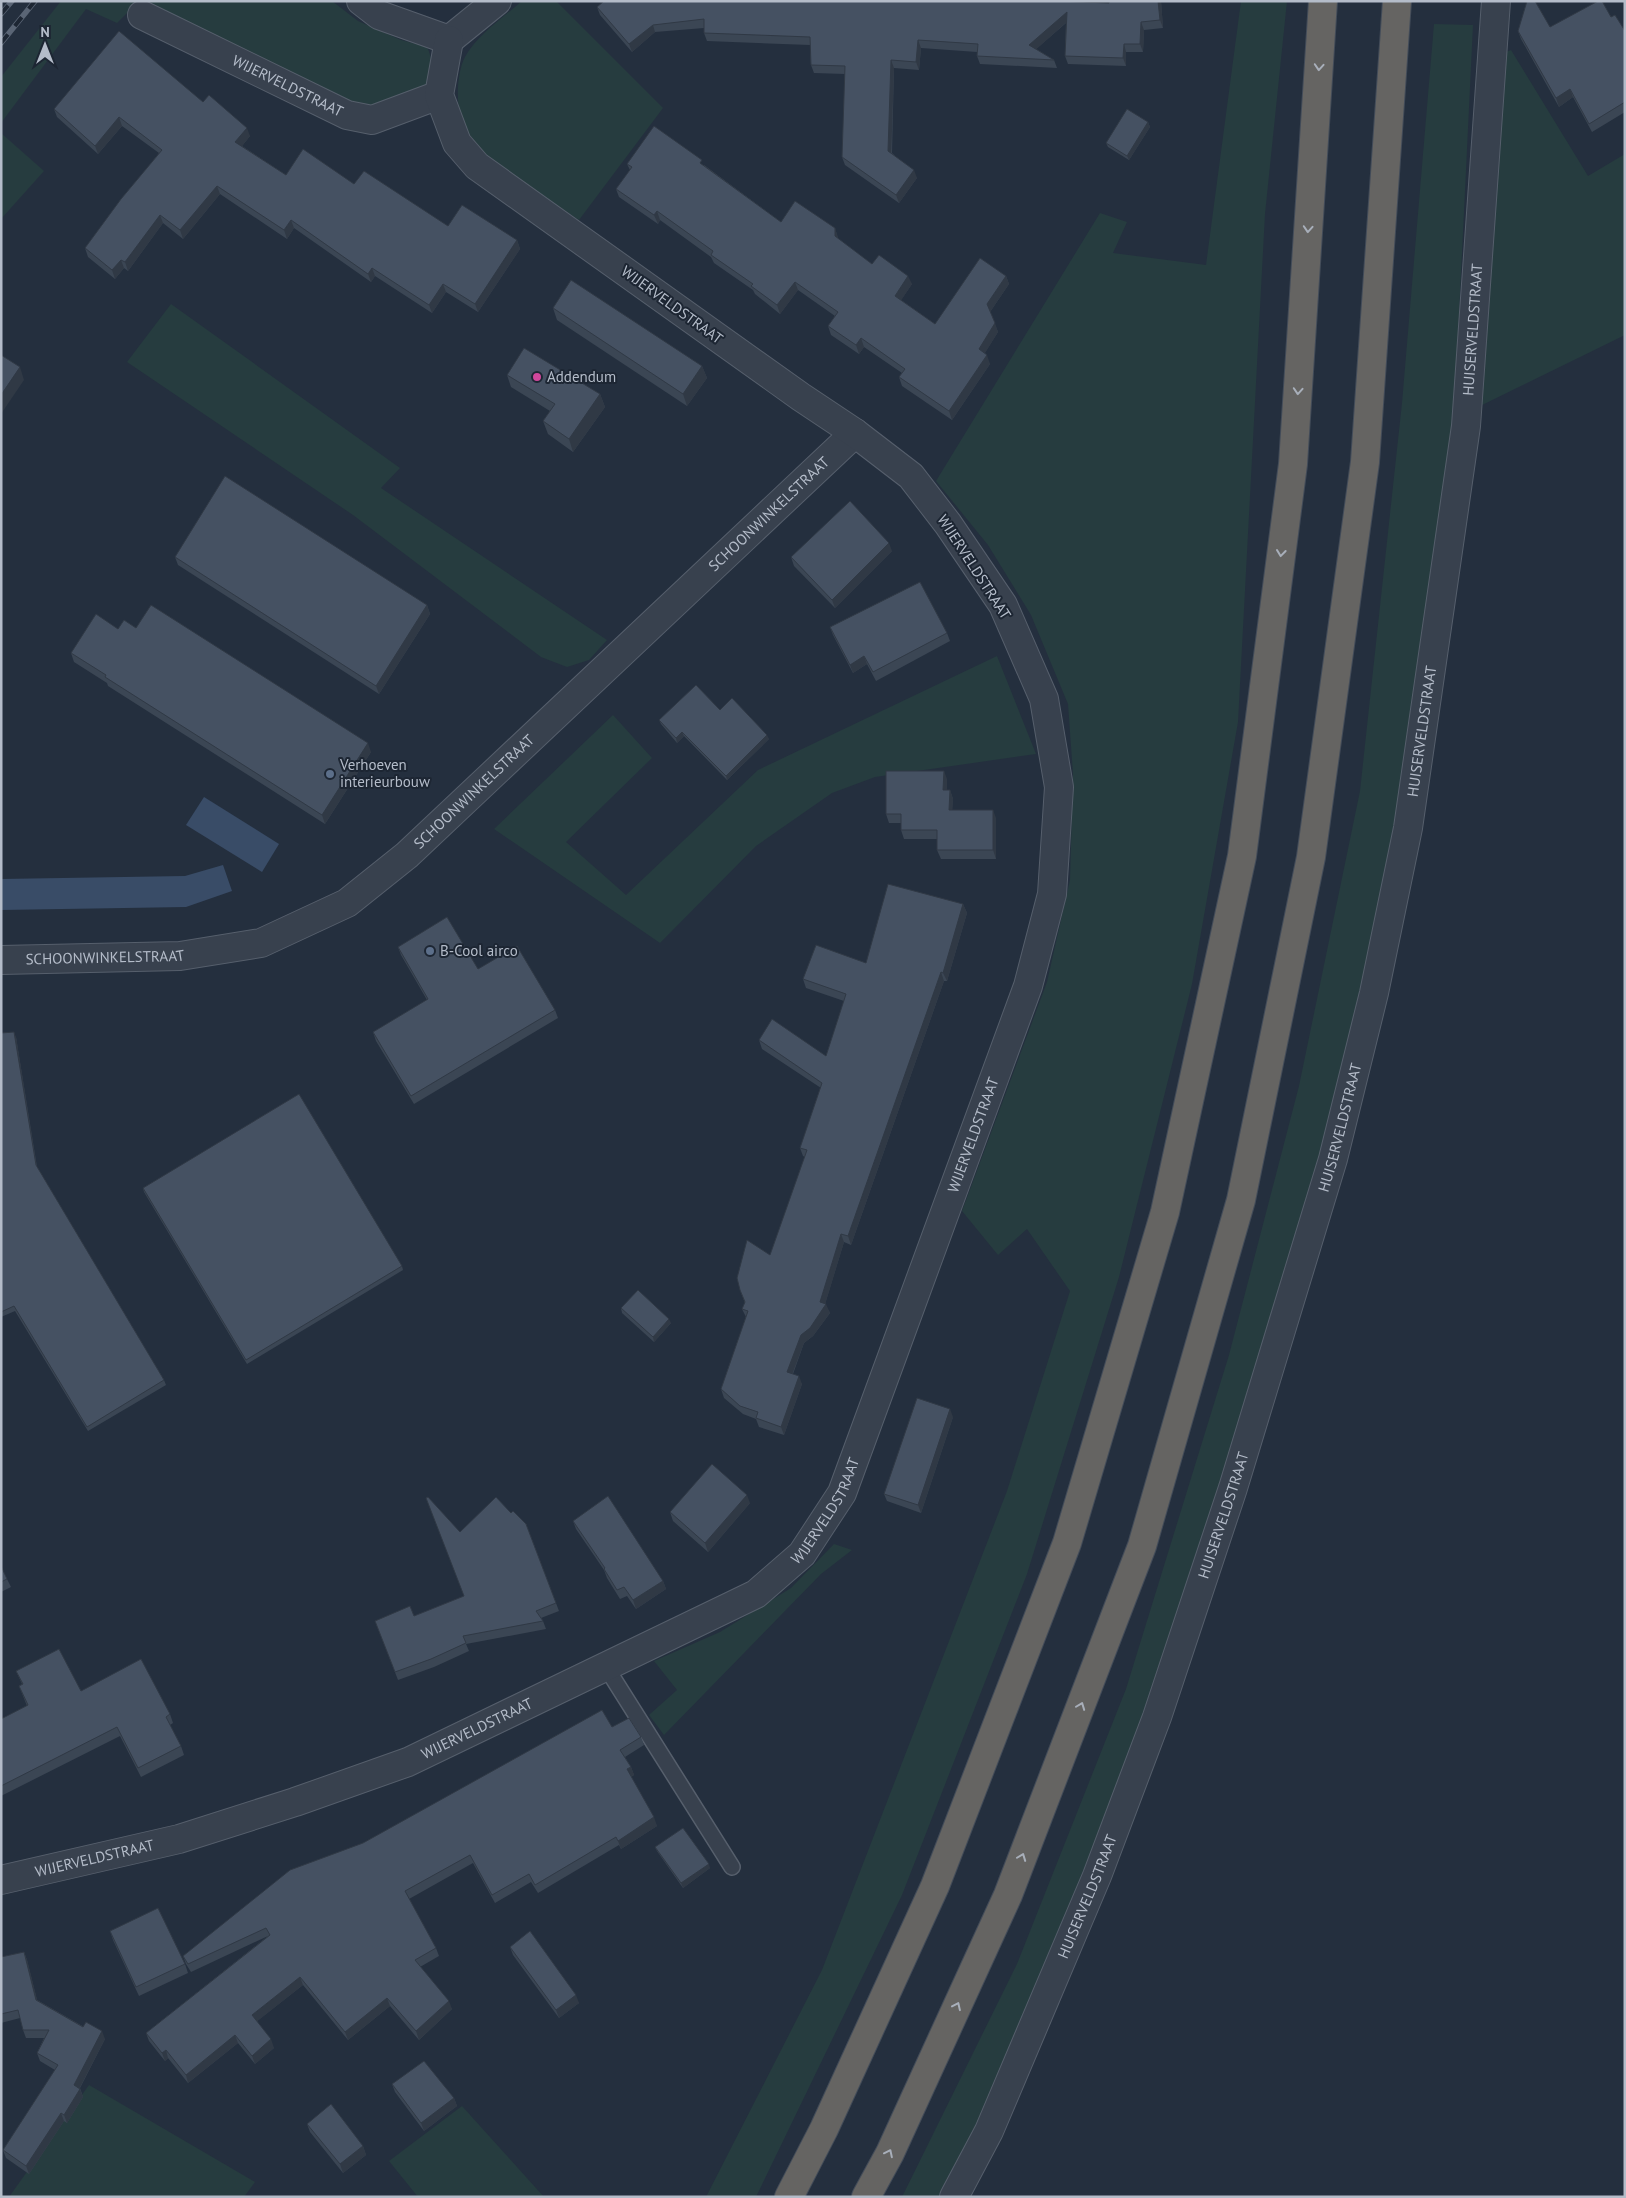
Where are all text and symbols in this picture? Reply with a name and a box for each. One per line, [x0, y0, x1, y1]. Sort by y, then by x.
north arrow [20, 20, 70, 70]
text: N [40, 23, 50, 41]
street label: WIJERVELDSTRAAT [229, 50, 347, 121]
one-way arrow [1313, 63, 1324, 71]
one-way arrow [1303, 225, 1314, 233]
street label: WIJERVELDSTRAAT [618, 261, 727, 348]
street label: HUISERVELDSTRAAT [1458, 262, 1486, 396]
place label: Addendum [547, 367, 616, 386]
marker: Addendum [531, 371, 543, 383]
one-way arrow [1292, 387, 1303, 395]
street label: SCHOONWINKELSTRAAT [704, 452, 833, 575]
street label: WIJERVELDSTRAAT [933, 511, 1016, 623]
one-way arrow [1276, 549, 1287, 557]
street label: HUISERVELDSTRAAT [1403, 664, 1440, 798]
street label: SCHOONWINKELSTRAAT [409, 730, 539, 853]
place label: Verhoeven interieurbouw [339, 755, 430, 791]
marker: Verhoeven interieurbouw [324, 768, 336, 780]
place label: B-Cool airco [440, 941, 518, 960]
street label: SCHOONWINKELSTRAAT [25, 945, 186, 968]
marker: B-Cool airco [424, 945, 436, 957]
street label: HUISERVELDSTRAAT [1314, 1060, 1366, 1194]
street label: WIJERVELDSTRAAT [943, 1074, 1003, 1195]
street label: HUISERVELDSTRAAT [1194, 1449, 1253, 1581]
street label: WIJERVELDSTRAAT [787, 1454, 863, 1568]
street label: WIJERVELDSTRAAT [418, 1693, 536, 1763]
one-way arrow [1075, 1702, 1085, 1710]
street label: HUISERVELDSTRAAT [1053, 1831, 1121, 1961]
street label: WIJERVELDSTRAAT [33, 1835, 156, 1881]
one-way arrow [1016, 1853, 1027, 1862]
one-way arrow [951, 2002, 961, 2011]
one-way arrow [883, 2150, 893, 2159]

